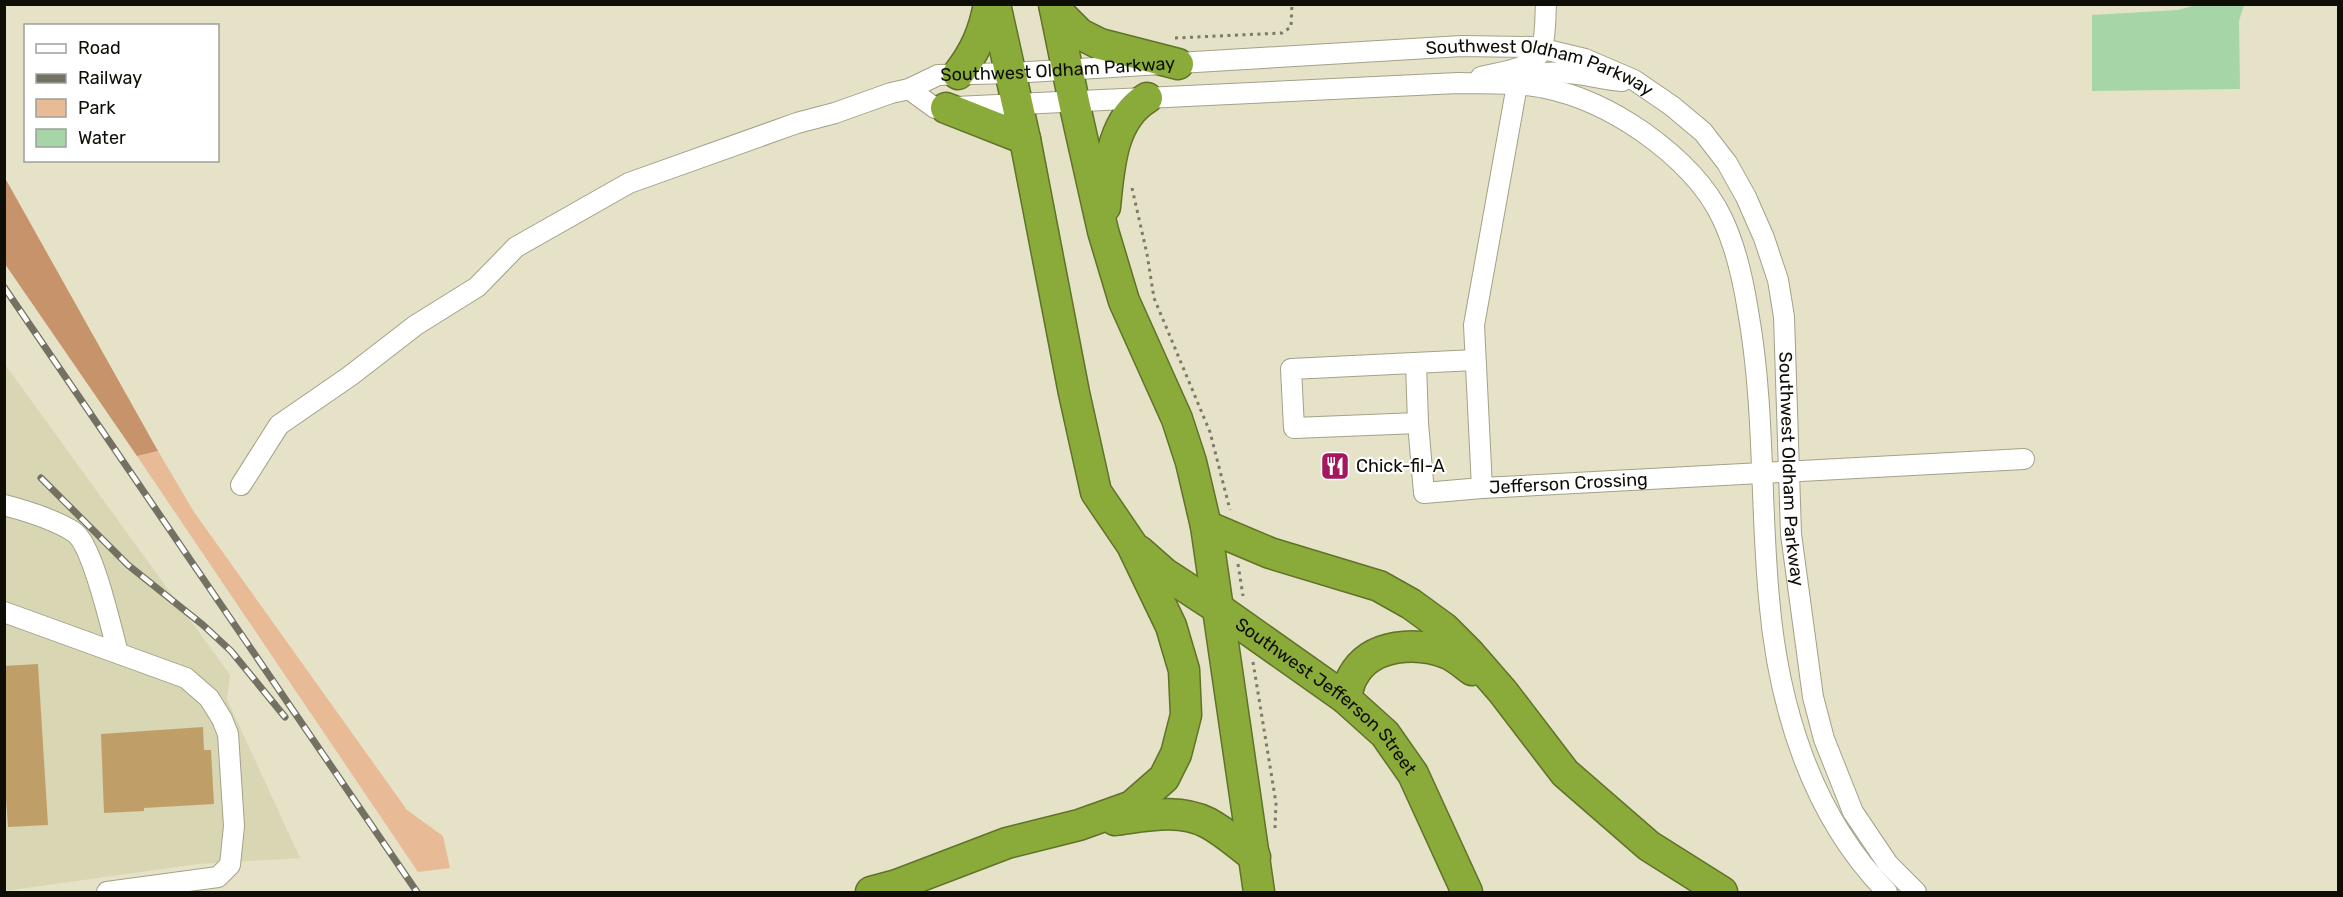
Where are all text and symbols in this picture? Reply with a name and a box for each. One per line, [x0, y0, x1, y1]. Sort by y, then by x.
legend [24, 24, 219, 162]
street label: Southwest Oldham Parkway [1425, 35, 1658, 101]
text: Road [78, 37, 121, 59]
street label: Southwest Oldham Parkway [940, 52, 1176, 86]
text: Railway [78, 67, 142, 89]
text: Park [78, 97, 116, 119]
text: Water [78, 127, 126, 149]
street label: Southwest Oldham Parkway [1774, 351, 1809, 588]
restaurant icon: Chick-fil-A [1319, 450, 1351, 482]
place label: Chick-fil-A [1356, 455, 1445, 477]
street label: Jefferson Crossing [1488, 468, 1648, 499]
street label: Southwest Jefferson Street [1231, 613, 1421, 779]

